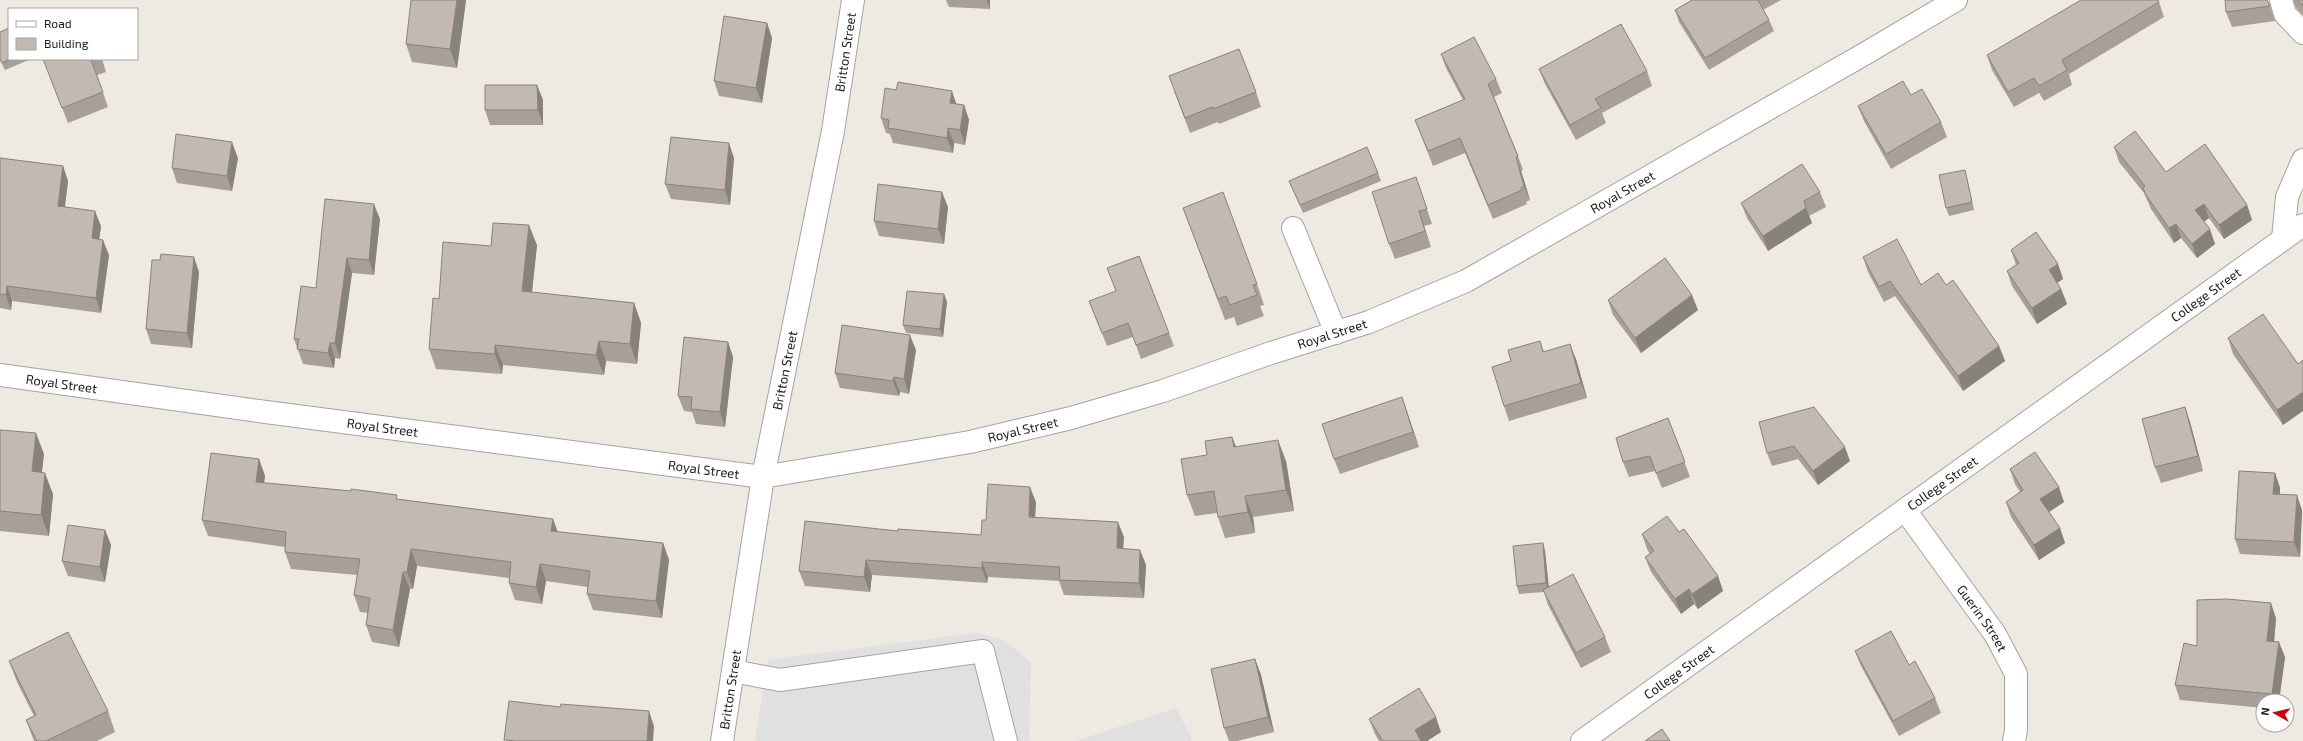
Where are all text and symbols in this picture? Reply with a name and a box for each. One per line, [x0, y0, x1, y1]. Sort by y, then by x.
legend [8, 8, 138, 60]
street label: Britton Street [831, 11, 859, 93]
text: Road [44, 16, 72, 30]
text: Building [44, 36, 89, 50]
street label: Royal Street [1587, 167, 1658, 217]
street label: College Street [2167, 264, 2244, 325]
street label: Royal Street [1295, 315, 1369, 352]
street label: Britton Street [769, 329, 800, 411]
street label: Royal Street [25, 371, 98, 396]
street label: Royal Street [986, 413, 1060, 446]
street label: Royal Street [346, 415, 419, 440]
street label: College Street [1904, 453, 1981, 514]
street label: Royal Street [667, 457, 740, 482]
street label: Guerin Street [1954, 582, 2011, 654]
street label: College Street [1640, 641, 1717, 702]
street label: Britton Street [716, 649, 744, 731]
north arrow [2255, 693, 2295, 733]
text: N [2258, 707, 2272, 716]

